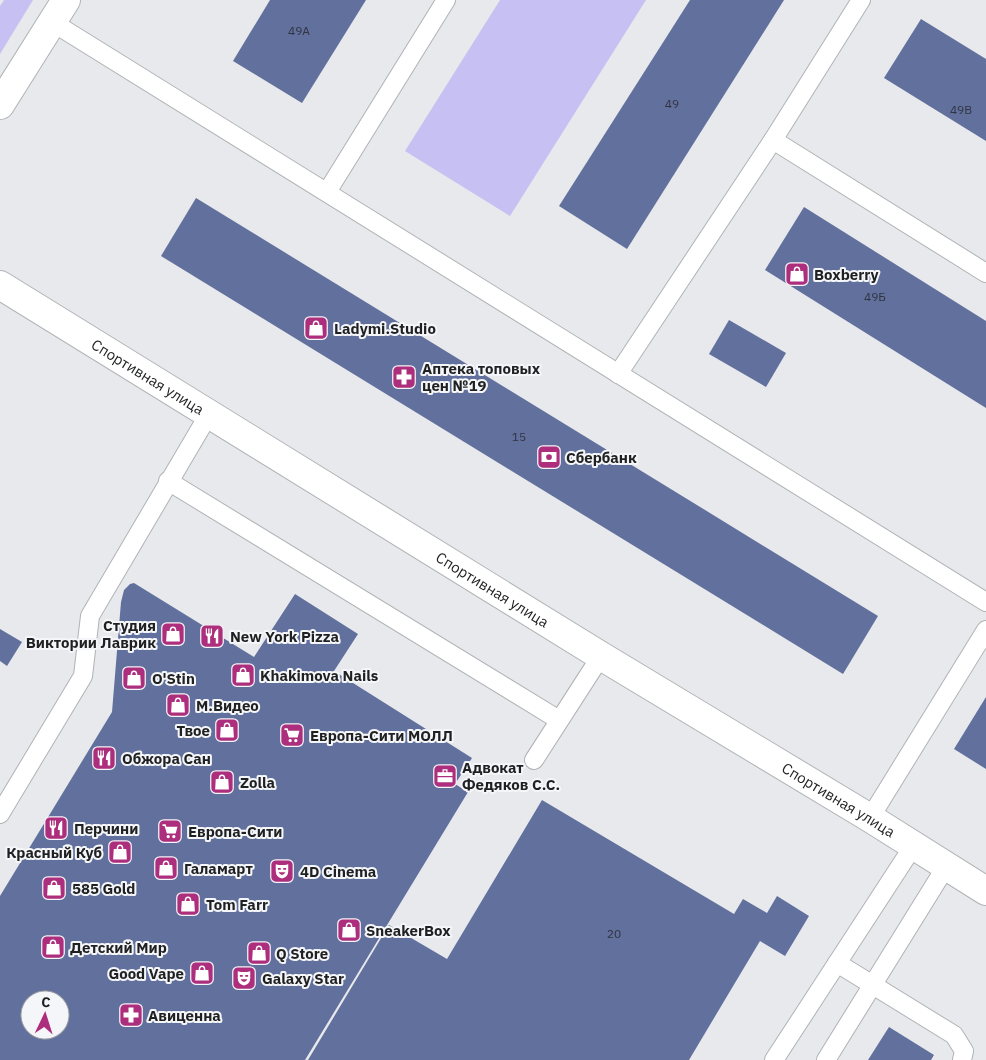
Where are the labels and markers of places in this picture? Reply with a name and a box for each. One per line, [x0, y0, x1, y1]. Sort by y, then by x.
shop icon: Boxberry [784, 261, 810, 287]
place label: Boxberry [814, 265, 878, 284]
shop icon: Ladymi.Studio [303, 315, 329, 341]
place label: Ladymi.Studio [334, 319, 436, 338]
place label: Аптека топовых цен №19 [422, 359, 541, 395]
pharmacy icon: Аптека топовых цен №19 [391, 364, 417, 390]
bank icon: Сбербанк [536, 444, 562, 470]
place label: Сбербанк [566, 448, 637, 467]
place label: Студия Виктории Лаврик [26, 616, 156, 652]
shop icon: Студия Виктории Лаврик [160, 621, 186, 647]
restaurant icon: New York Pizza [199, 623, 225, 649]
place label: New York Pizza [230, 627, 340, 646]
shop icon: Khakimova Nails [230, 662, 256, 688]
shop icon: O'Stin [121, 665, 147, 691]
place label: Khakimova Nails [260, 666, 379, 685]
place label: O'Stin [152, 669, 195, 688]
shop icon: М.Видео [165, 692, 191, 718]
place label: М.Видео [196, 696, 259, 715]
shop icon: Твое [214, 717, 240, 743]
place label: Твое [176, 721, 210, 740]
supermarket icon: Европа-Сити МОЛЛ [279, 722, 305, 748]
place label: Европа-Сити МОЛЛ [310, 726, 453, 745]
restaurant icon: Обжора Сан [91, 745, 117, 771]
place label: Обжора Сан [122, 749, 211, 768]
place label: Адвокат Федяков С.С. [462, 758, 560, 794]
office icon: Адвокат Федяков С.С. [432, 763, 458, 789]
shop icon: Zolla [209, 769, 235, 795]
place label: Zolla [240, 773, 275, 792]
restaurant icon: Перчини [43, 815, 69, 841]
supermarket icon: Европа-Сити [157, 818, 183, 844]
place label: Перчини [74, 819, 138, 838]
place label: Европа-Сити [188, 822, 283, 841]
shop icon: Красный Куб [107, 839, 133, 865]
place label: Красный Куб [6, 843, 102, 862]
shop icon: Галамарт [153, 855, 179, 881]
theatre icon: 4D Cinema [269, 858, 295, 884]
place label: Галамарт [184, 859, 253, 878]
place label: 4D Cinema [300, 862, 377, 881]
shop icon: 585 Gold [41, 875, 67, 901]
place label: 585 Gold [72, 879, 135, 898]
shop icon: Tom Farr [175, 891, 201, 917]
place label: Tom Farr [206, 895, 268, 914]
shop icon: SneakerBox [336, 917, 362, 943]
place label: SneakerBox [366, 921, 451, 940]
shop icon: Детский Мир [40, 934, 66, 960]
place label: Детский Мир [70, 938, 167, 957]
shop icon: Q Store [246, 940, 272, 966]
place label: Q Store [276, 944, 328, 963]
shop icon: Good Vape [189, 960, 215, 986]
place label: Good Vape [108, 964, 184, 983]
theatre icon: Galaxy Star [231, 965, 257, 991]
place label: Galaxy Star [262, 969, 344, 988]
pharmacy icon: Авиценна [118, 1002, 144, 1028]
place label: Авиценна [148, 1006, 221, 1025]

